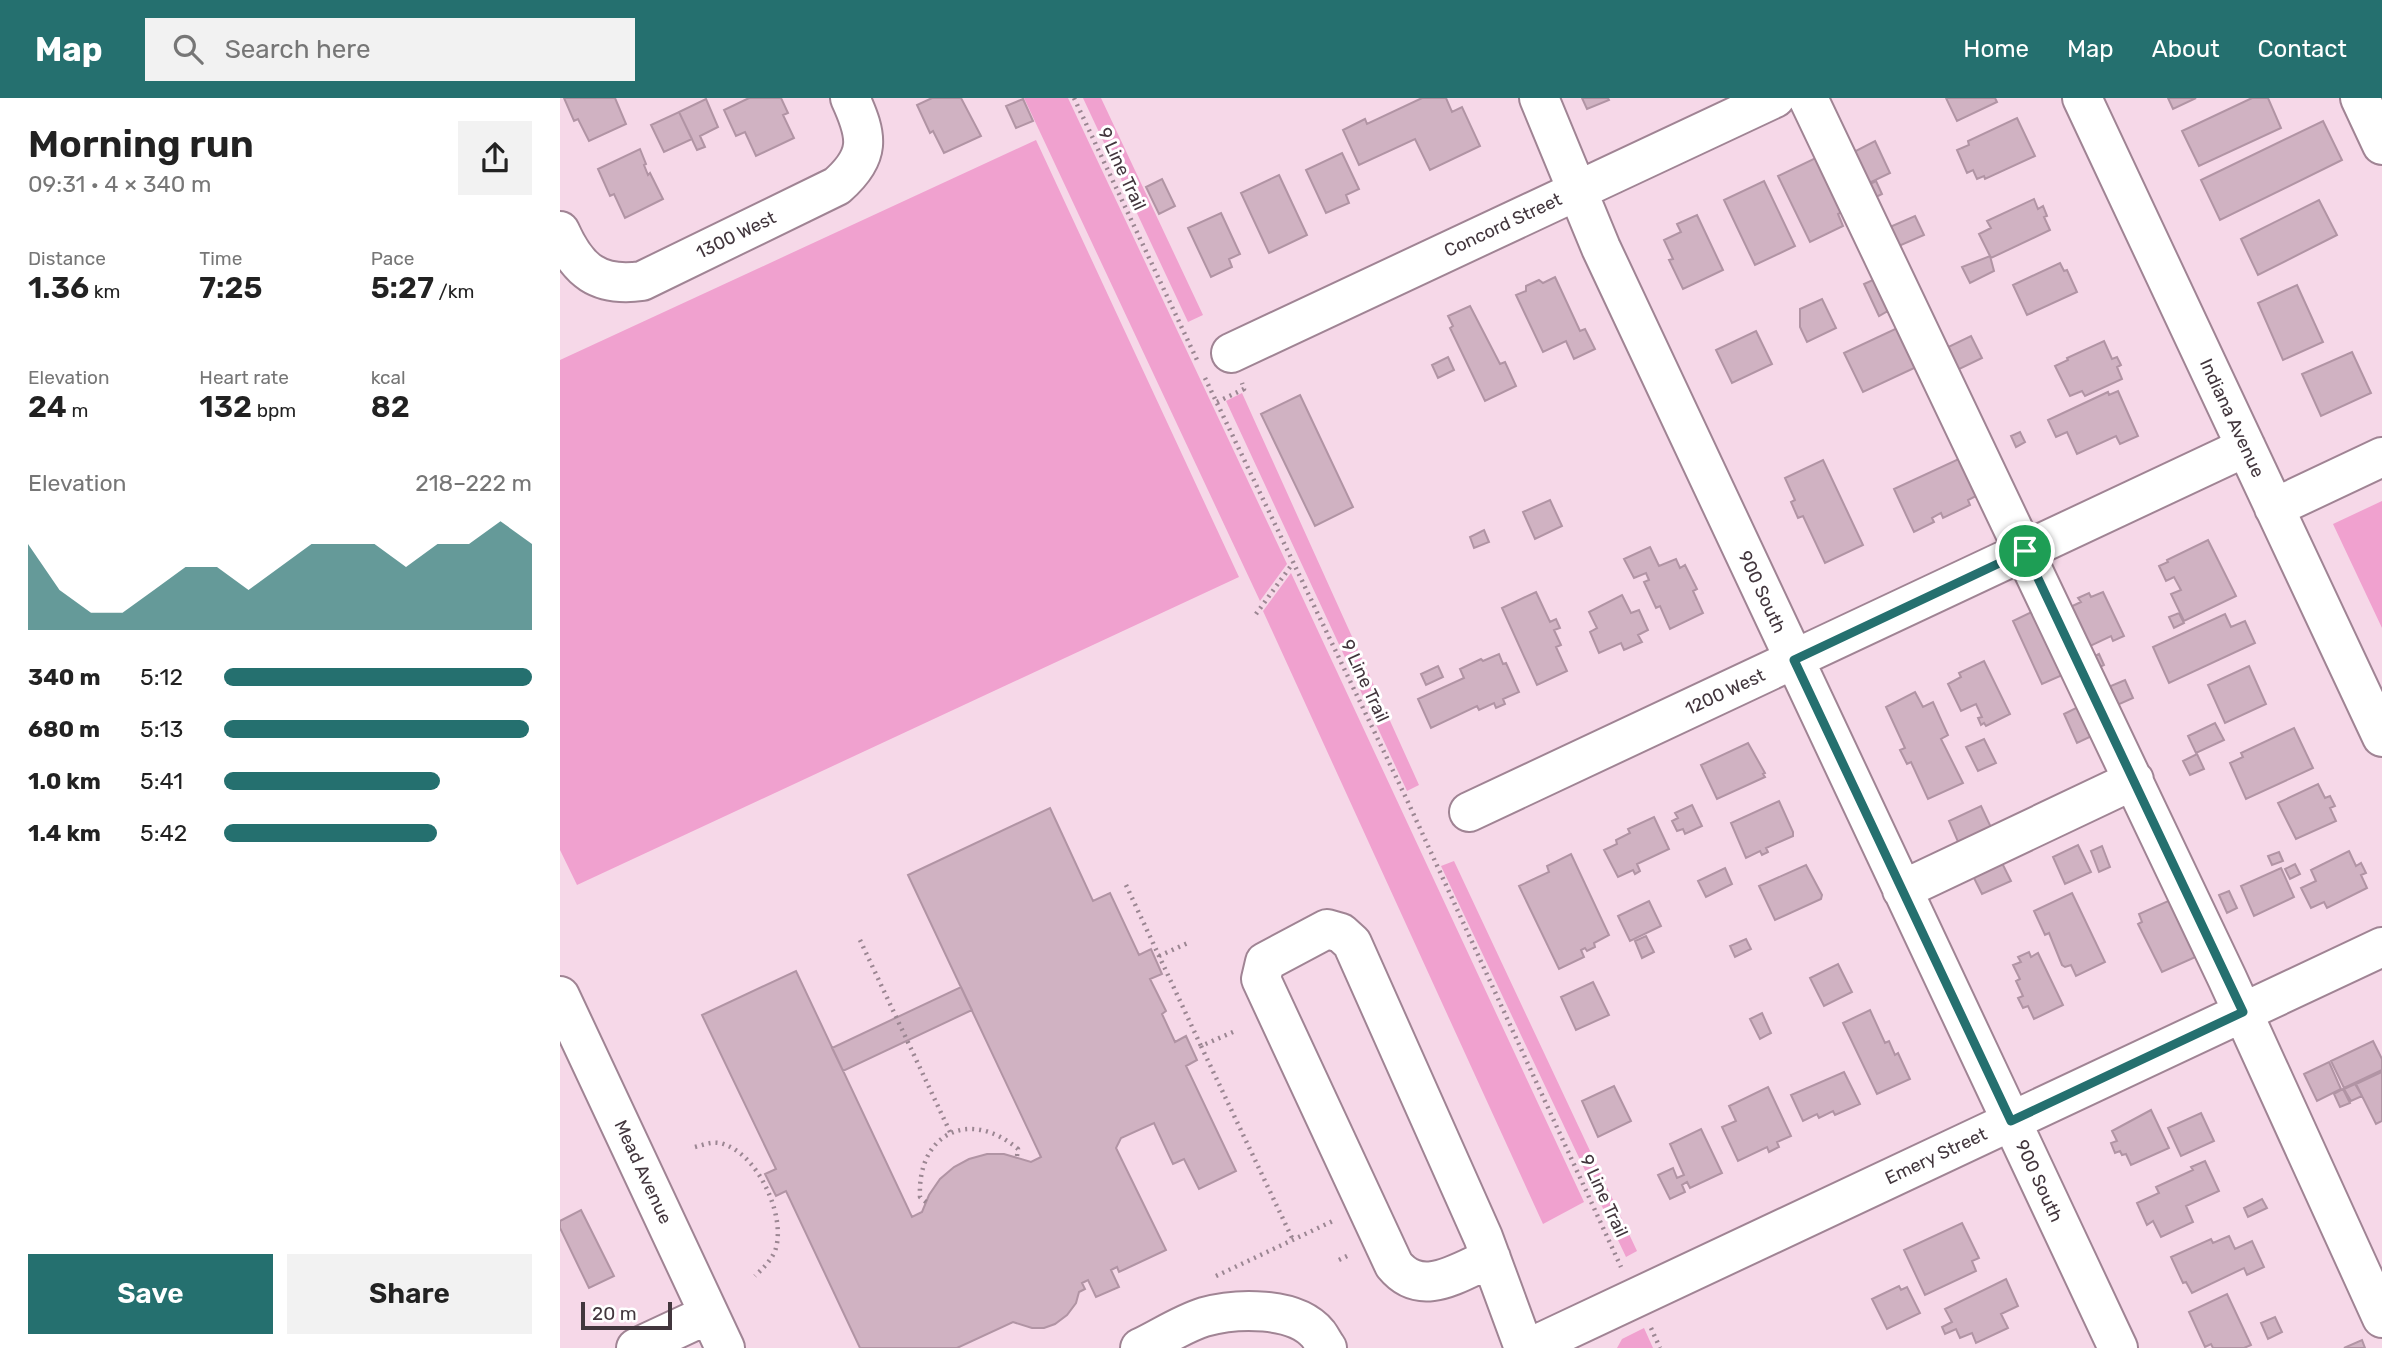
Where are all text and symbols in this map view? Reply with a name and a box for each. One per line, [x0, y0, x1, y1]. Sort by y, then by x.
search box [145, 18, 635, 81]
text: Map [35, 30, 103, 69]
icon: search [169, 30, 207, 68]
text: Search here [225, 34, 370, 65]
text: Home [1963, 35, 2029, 63]
text: Map [2067, 35, 2114, 63]
text: About [2152, 35, 2220, 63]
text: Contact [2258, 35, 2347, 63]
text: Morning run [28, 121, 254, 167]
button: share [458, 121, 532, 195]
street label: 9 Line Trail [1093, 124, 1151, 214]
text: 09:31 · 4 × 340 m [28, 170, 211, 198]
street label: Concord Street [1441, 188, 1565, 262]
street label: 1300 West [693, 206, 779, 264]
text: Distance [28, 247, 106, 270]
text: Time [199, 247, 242, 270]
text: Pace [371, 247, 414, 270]
text: 1.36 [28, 270, 89, 306]
text: 7:25 [199, 270, 263, 306]
text: 5:27 [371, 270, 434, 306]
text: km [89, 280, 120, 303]
text: /km [434, 280, 474, 303]
street label: Indiana Avenue [2195, 355, 2269, 481]
text: Elevation [28, 366, 109, 389]
text: Heart rate [199, 366, 289, 389]
text: kcal [371, 366, 406, 389]
text: 24 [28, 389, 67, 425]
text: 132 [199, 389, 252, 425]
text: 82 [371, 389, 410, 425]
text: m [67, 399, 88, 422]
text: bpm [252, 399, 296, 422]
text: Elevation [28, 469, 127, 497]
text: 218–222 m [415, 469, 532, 497]
pin [1995, 521, 2055, 581]
icon: arrive [2006, 532, 2044, 570]
street label: 900 South [1733, 547, 1791, 637]
street label: 9 Line Trail [1336, 636, 1394, 726]
text: 340 m [28, 663, 100, 691]
text: 5:12 [140, 663, 183, 691]
street label: 1200 West [1682, 664, 1768, 720]
text: 680 m [28, 715, 100, 743]
text: 5:13 [140, 715, 183, 743]
text: 1.0 km [28, 767, 101, 795]
text: 5:41 [140, 767, 183, 795]
text: 1.4 km [28, 819, 101, 847]
text: 5:42 [140, 819, 187, 847]
street label: Mead Avenue [609, 1117, 677, 1227]
street label: Emery Street [1882, 1123, 1990, 1189]
street label: 900 South [2010, 1136, 2068, 1226]
street label: 9 Line Trail [1575, 1151, 1633, 1241]
button: Save [28, 1254, 273, 1334]
button: Share [287, 1254, 532, 1334]
scale bar [581, 1299, 672, 1331]
text: 20 m [592, 1302, 637, 1325]

